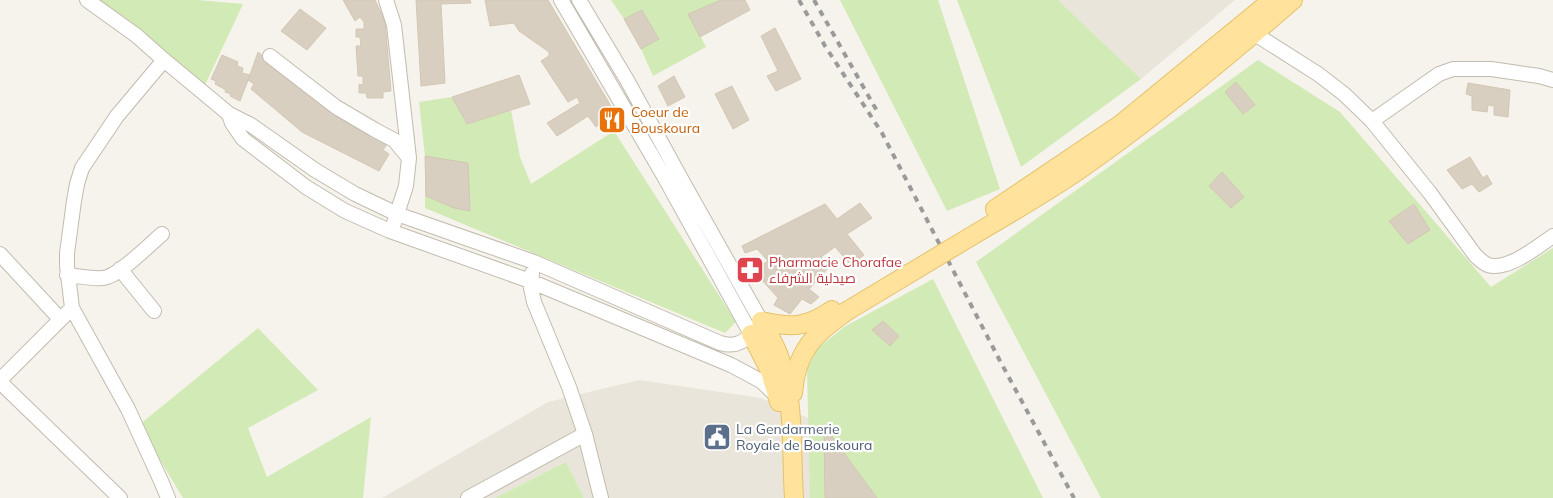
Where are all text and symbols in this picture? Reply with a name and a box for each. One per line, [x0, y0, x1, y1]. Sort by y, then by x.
place label: Coeur de Bouskoura [631, 103, 700, 137]
restaurant icon: Coeur de Bouskoura [597, 105, 627, 135]
place label: Pharmacie Chorafae صيدلية الشرفاء [769, 253, 902, 287]
pharmacy icon: Pharmacie Chorafae صيدلية الشرفاء [735, 255, 765, 285]
place label: La Gendarmerie Royale de Bouskoura [736, 420, 872, 454]
public building icon: La Gendarmerie Royale de Bouskoura [702, 422, 732, 452]

